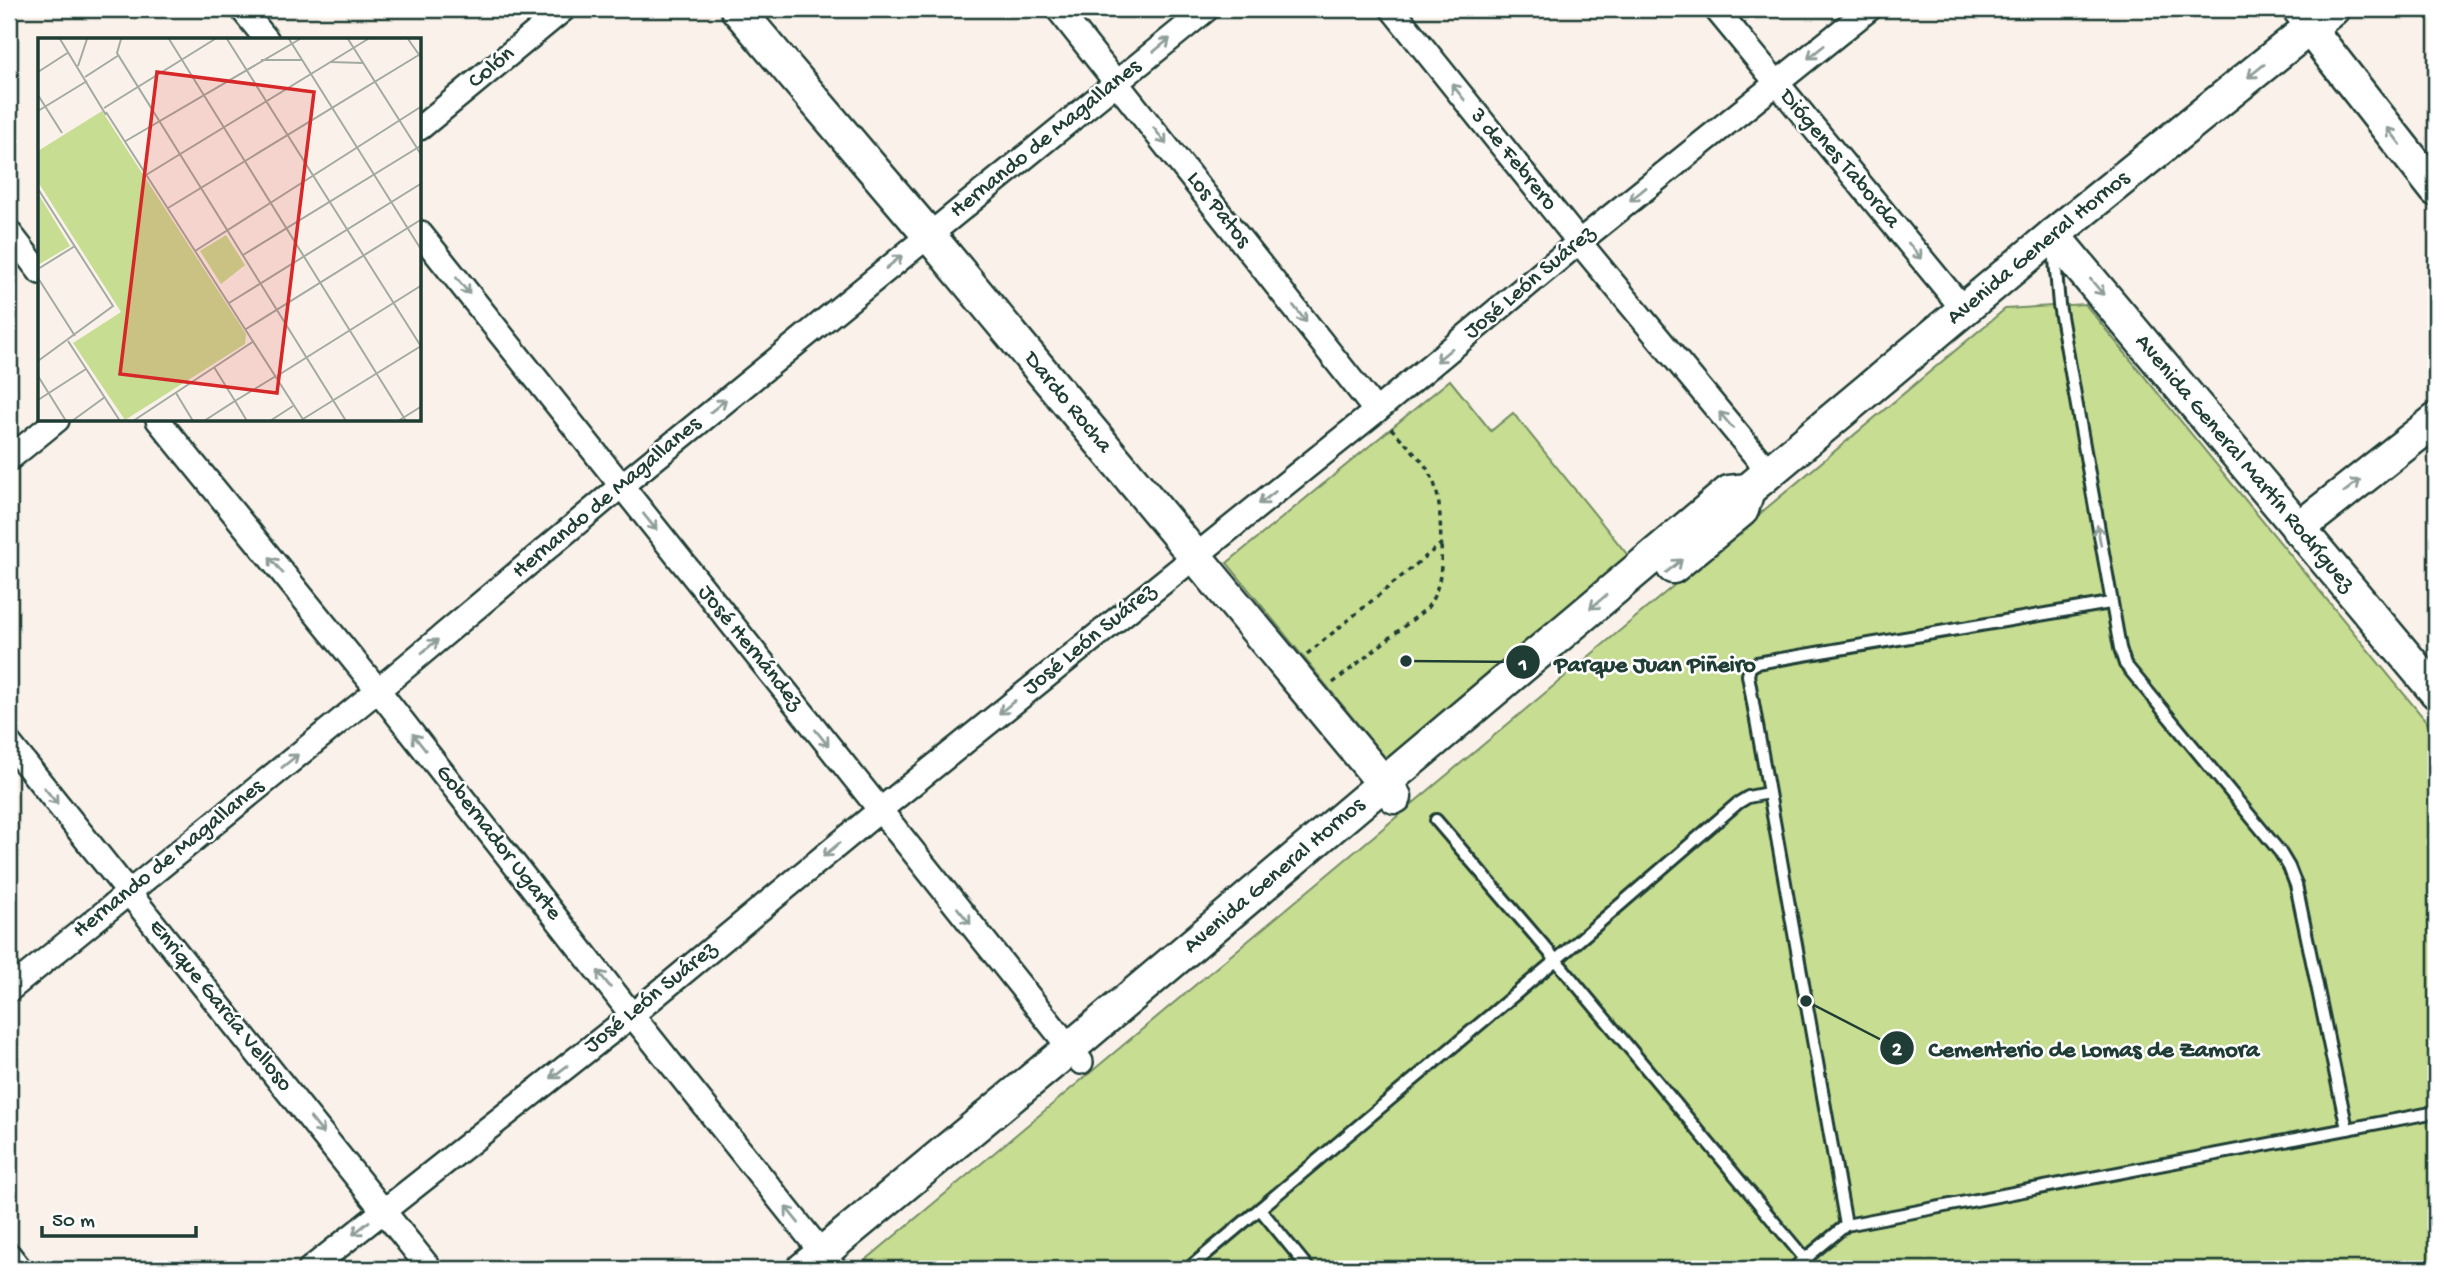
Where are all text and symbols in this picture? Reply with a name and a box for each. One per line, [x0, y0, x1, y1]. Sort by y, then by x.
inset map [38, 38, 422, 422]
one-way arrow [1153, 38, 1171, 53]
street label: Colón [463, 41, 521, 95]
one-way arrow [1807, 44, 1825, 60]
street label: Hernando de Magallanes [945, 53, 1147, 224]
one-way arrow [2247, 64, 2265, 79]
street label: Diógenes Taborda [1772, 82, 1906, 235]
one-way arrow [1450, 83, 1466, 101]
street label: 3 de Febrero [1463, 103, 1563, 217]
one-way arrow [1152, 126, 1167, 144]
one-way arrow [2386, 128, 2402, 146]
street label: Avenida General Hornos [1942, 165, 2136, 331]
street label: Los Patos [1180, 166, 1257, 254]
one-way arrow [1630, 187, 1648, 202]
street label: José León Suárez [1459, 220, 1602, 346]
one-way arrow [1907, 241, 1923, 259]
one-way arrow [885, 255, 903, 270]
one-way arrow [455, 277, 470, 295]
one-way arrow [2089, 278, 2104, 296]
one-way arrow [1293, 305, 1308, 323]
street label: Avenida General Martín Rodríguez [2129, 329, 2361, 598]
street label: Dardo Rocha [1017, 345, 1118, 460]
one-way arrow [1435, 347, 1453, 363]
one-way arrow [709, 399, 727, 414]
street label: Hernando de Magallanes [507, 411, 707, 585]
one-way arrow [1718, 411, 1734, 429]
one-way arrow [2342, 479, 2360, 494]
one-way arrow [1259, 491, 1277, 506]
one-way arrow [642, 512, 658, 530]
one-way arrow [2092, 524, 2105, 547]
one-way arrow [269, 556, 284, 574]
one-way arrow [1665, 558, 1683, 574]
street label: José León Suárez [1018, 578, 1162, 702]
street label: José Hernández [691, 580, 809, 717]
one-way arrow [1589, 594, 1607, 610]
one-way arrow [421, 638, 439, 654]
callout: Parque Juan Piñeiro [1506, 640, 1770, 685]
text: Parque Juan Piñeiro [1552, 652, 1756, 681]
text: 1 [1518, 654, 1527, 679]
one-way arrow [999, 699, 1017, 715]
one-way arrow [815, 729, 830, 747]
one-way arrow [411, 733, 426, 752]
one-way arrow [280, 753, 298, 769]
street label: Gobernador Ugarte [429, 760, 568, 927]
street label: Hernando de Magallanes [68, 773, 270, 944]
one-way arrow [44, 787, 59, 805]
street label: Avenida General Hornos [1178, 791, 1371, 960]
one-way arrow [822, 843, 840, 858]
one-way arrow [956, 907, 972, 925]
street label: Enrique García Velloso [142, 914, 298, 1098]
street label: José León Suárez [579, 936, 723, 1060]
one-way arrow [597, 971, 612, 989]
callout: Cementerio de Lomas de Zamora [1879, 1025, 2273, 1070]
text: Cementerio de Lomas de Zamora [1929, 1037, 2261, 1066]
text: 2 [1892, 1039, 1903, 1064]
one-way arrow [551, 1064, 569, 1080]
one-way arrow [309, 1117, 325, 1135]
scale bar [42, 1194, 196, 1238]
one-way arrow [784, 1206, 799, 1224]
text: 50 m [52, 1210, 95, 1235]
one-way arrow [353, 1220, 371, 1236]

